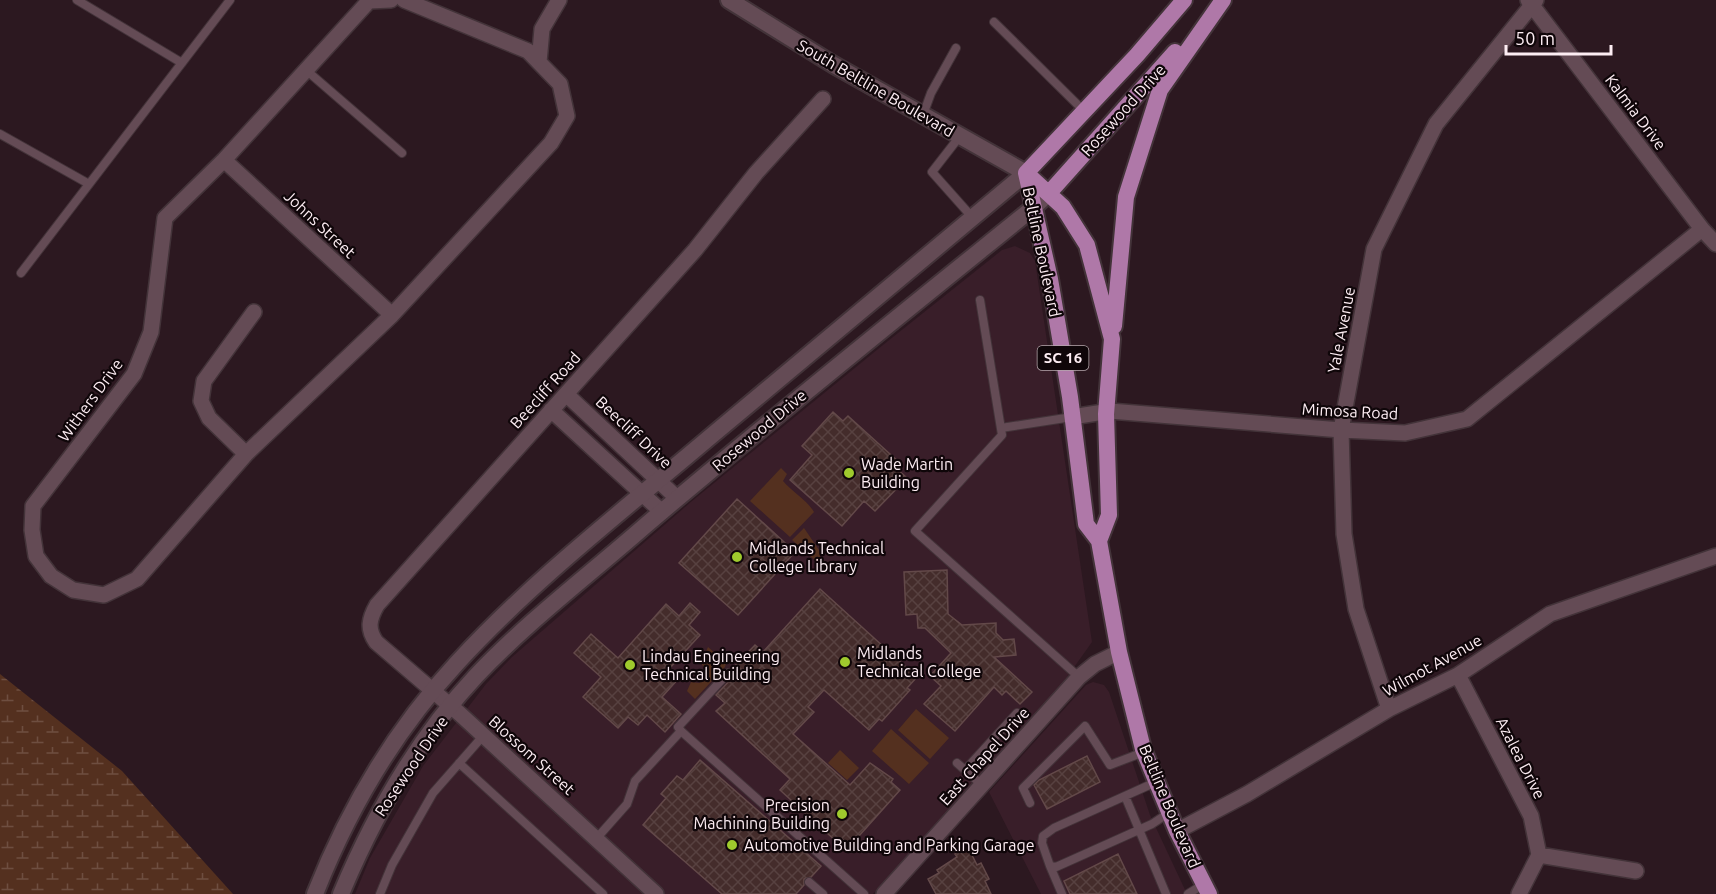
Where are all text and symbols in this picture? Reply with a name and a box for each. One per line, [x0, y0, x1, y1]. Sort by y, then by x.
scale bar [1506, 18, 1611, 56]
text: 50 m [1515, 28, 1555, 48]
street label: South Beltline Boulevard [794, 36, 958, 140]
street label: Rosewood Drive [1077, 60, 1169, 160]
street label: Kalmia Drive [1602, 71, 1670, 153]
street label: Beltline Boulevard [1019, 185, 1065, 319]
street label: Johns Street [281, 186, 360, 262]
street label: Yale Avenue [1324, 285, 1358, 375]
road number: SC 16 [1038, 346, 1088, 370]
street label: Beecliff Road [506, 348, 584, 432]
street label: Withers Drive [54, 355, 126, 445]
street label: Rosewood Drive [708, 385, 810, 475]
street label: Beecliff Drive [592, 392, 676, 472]
street label: Mimosa Road [1301, 399, 1399, 423]
place label: Wade Martin Building [861, 455, 953, 491]
marker: Wade Martin Building [842, 466, 856, 480]
place label: Midlands Technical College Library [749, 539, 884, 575]
marker: Midlands Technical College Library [730, 550, 744, 564]
street label: Wilmot Avenue [1379, 630, 1485, 700]
place label: Midlands Technical College [857, 644, 981, 680]
place label: Lindau Engineering Technical Building [642, 647, 780, 683]
marker: Midlands Technical College [838, 655, 852, 669]
marker: Lindau Engineering Technical Building [623, 658, 637, 672]
street label: East Chapel Drive [935, 703, 1033, 809]
street label: Rosewood Drive [371, 712, 451, 820]
street label: Blossom Street [485, 712, 579, 799]
street label: Azalea Drive [1493, 714, 1549, 802]
street label: Beltline Boulevard [1136, 742, 1204, 870]
place label: Precision Machining Building [693, 796, 830, 832]
marker: Precision Machining Building [835, 807, 849, 821]
place label: Automotive Building and Parking Garage [744, 836, 1035, 854]
marker: Automotive Building and Parking Garage [725, 838, 739, 852]

